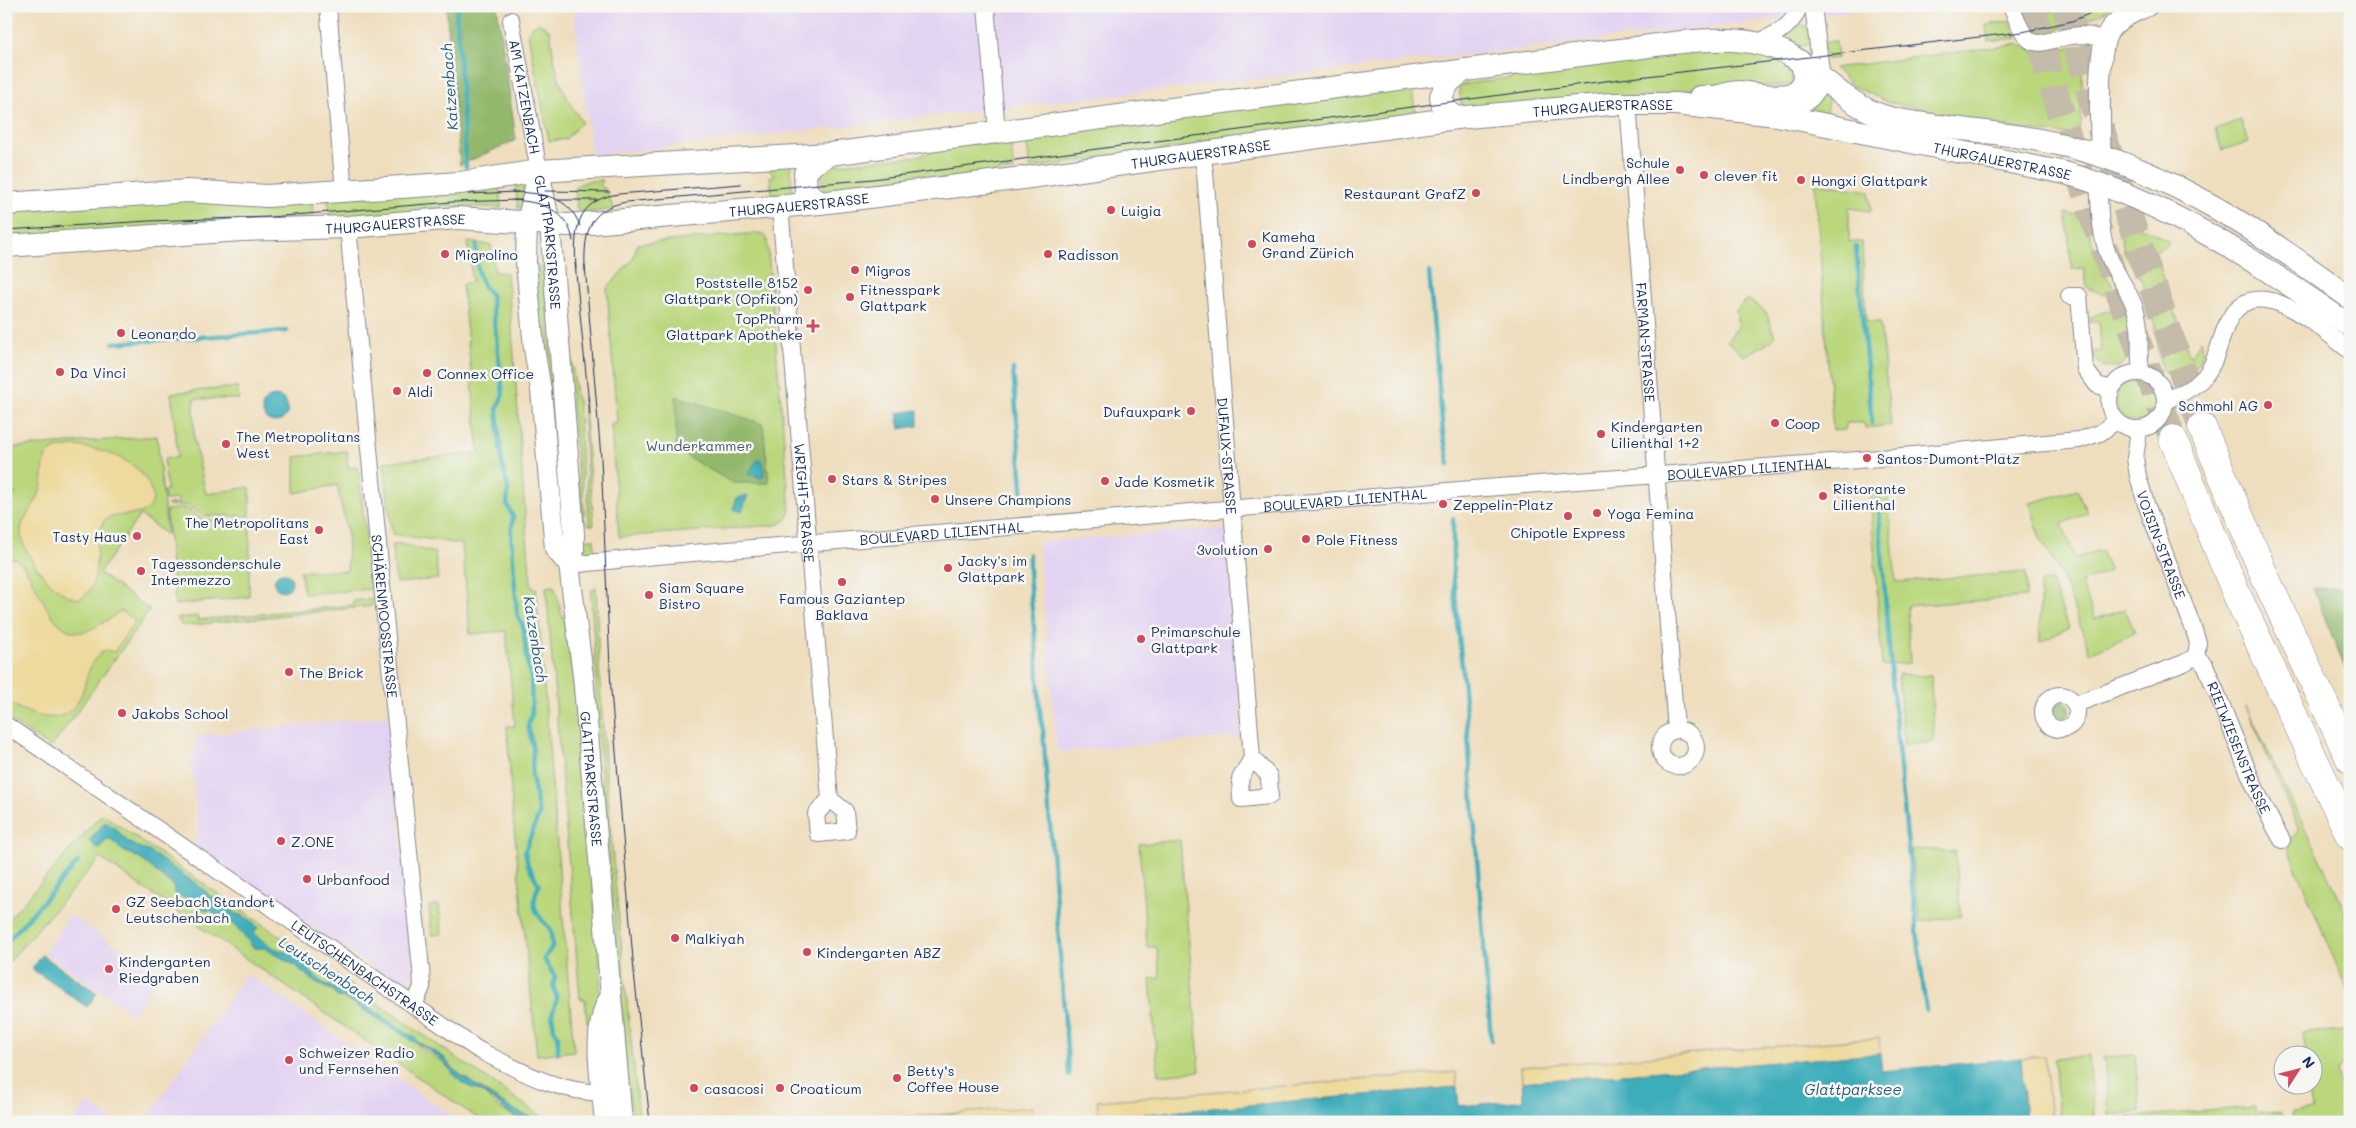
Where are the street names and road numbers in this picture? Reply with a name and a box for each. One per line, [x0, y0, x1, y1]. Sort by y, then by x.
street label: AM KATZENBACH [505, 38, 545, 156]
street label: THURGAUERSTRASSE [1532, 94, 1673, 121]
street label: THURGAUERSTRASSE [1130, 134, 1272, 172]
street label: THURGAUERSTRASSE [1932, 137, 2074, 184]
street label: GLATTPARKSTRASSE [530, 173, 566, 310]
street label: THURGAUERSTRASSE [728, 188, 870, 220]
street label: THURGAUERSTRASSE [325, 208, 466, 237]
street label: FARMAN-STRASSE [1632, 282, 1660, 403]
street label: DUFAUX-STRASSE [1214, 396, 1242, 515]
street label: WRIGHT-STRASSE [791, 443, 820, 563]
street label: BOULEVARD LILIENTHAL [1666, 453, 1832, 484]
street label: BOULEVARD LILIENTHAL [1262, 483, 1429, 516]
street label: VOISIN-STRASSE [2133, 488, 2191, 602]
street label: BOULEVARD LILIENTHAL [859, 516, 1025, 549]
street label: SCHÄRENMOOSSTRASSE [368, 534, 403, 699]
street label: RIETWIESENSTRASSE [2203, 678, 2276, 817]
street label: GLATTPARKSTRASSE [577, 710, 607, 847]
street label: LEUTSCHENBACHSTRASSE [288, 915, 443, 1029]

